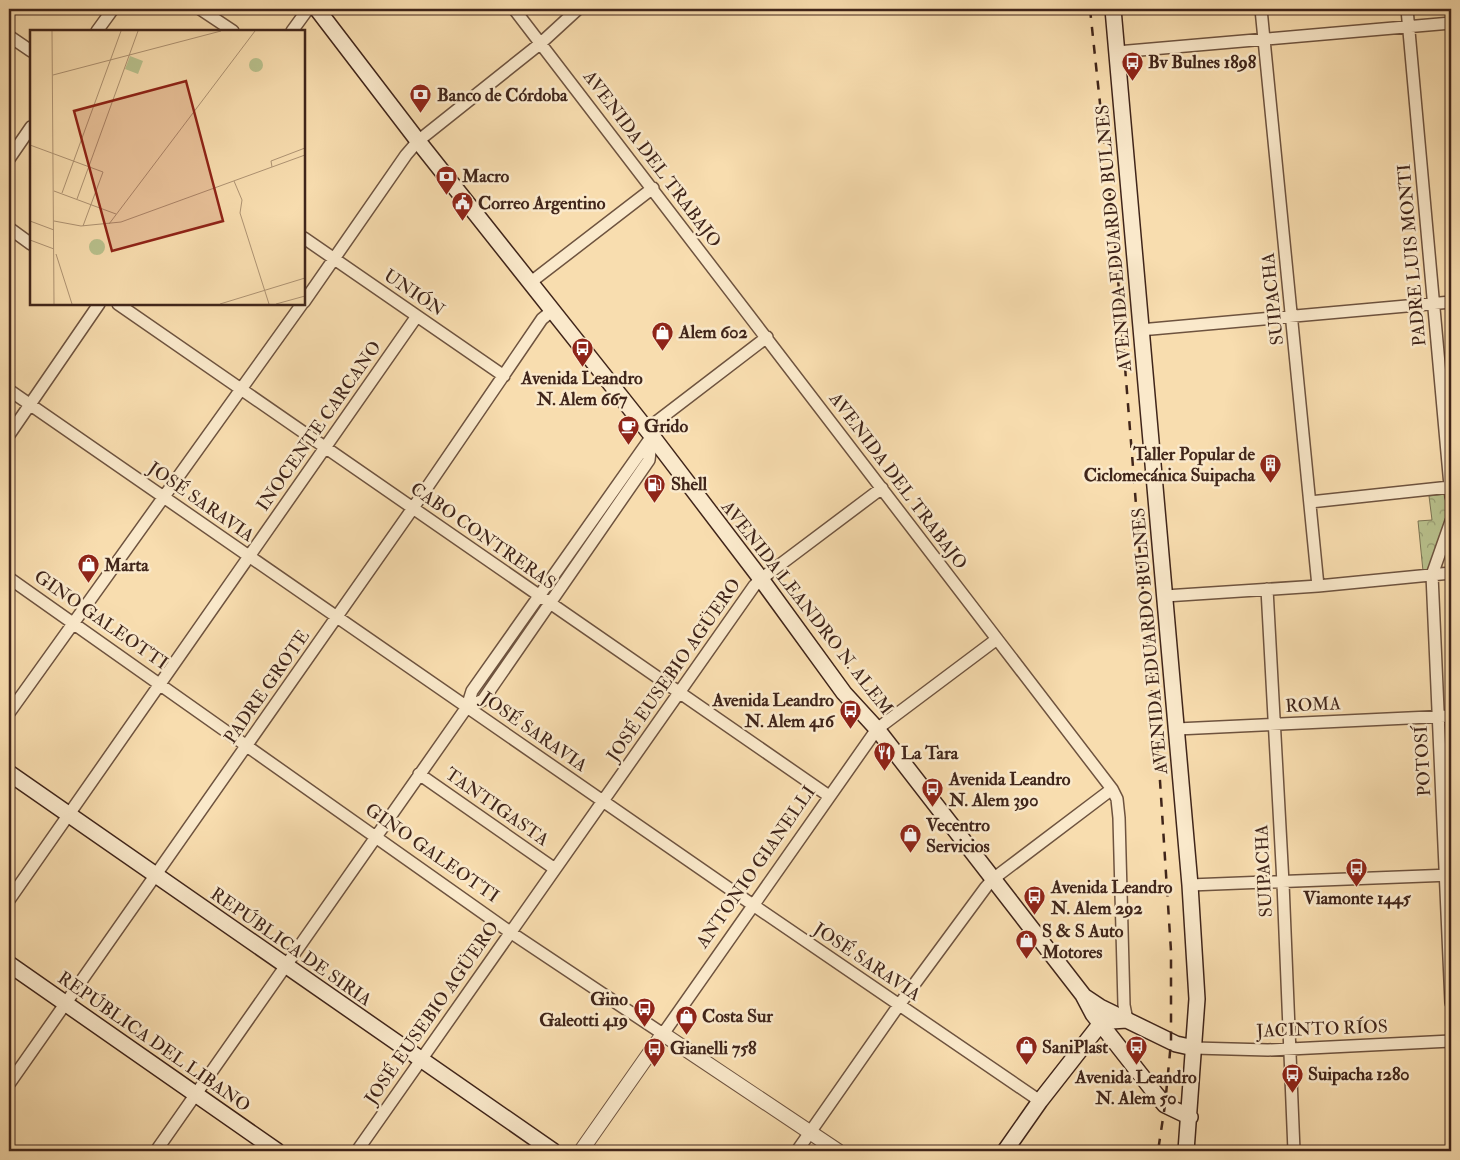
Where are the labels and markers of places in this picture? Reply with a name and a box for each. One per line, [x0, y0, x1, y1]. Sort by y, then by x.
bus stop icon: Bv Bulnes 1898 [1120, 50, 1144, 81]
place label: Bv Bulnes 1898 [1148, 51, 1257, 74]
bank icon: Banco de Córdoba [409, 83, 433, 114]
place label: Banco de Córdoba [437, 84, 568, 107]
bank icon: Macro [434, 164, 458, 195]
place label: Macro [461, 165, 510, 188]
public building icon: Correo Argentino [450, 191, 474, 222]
place label: Correo Argentino [478, 192, 606, 215]
shop icon: Alem 602 [651, 320, 675, 351]
place label: Alem 602 [678, 321, 748, 344]
bus stop icon: Avenida Leandro N. Alem 667 [570, 336, 594, 367]
place label: Avenida Leandro N. Alem 667 [520, 367, 643, 411]
cafe icon: Grido [616, 414, 640, 445]
place label: Grido [644, 415, 688, 438]
place label: Taller Popular de Ciclomecánica Suipacha [1084, 443, 1256, 487]
building icon: Taller Popular de Ciclomecánica Suipacha [1259, 452, 1283, 483]
fuel station icon: Shell [643, 472, 667, 503]
place label: Shell [671, 473, 708, 496]
shop icon: Marta [76, 553, 100, 584]
place label: Marta [103, 554, 149, 577]
place label: Avenida Leandro N. Alem 416 [711, 689, 836, 733]
bus stop icon: Avenida Leandro N. Alem 416 [838, 698, 862, 729]
restaurant icon: La Tara [873, 741, 897, 772]
place label: La Tara [901, 742, 959, 765]
place label: Avenida Leandro N. Alem 390 [948, 768, 1071, 812]
bus stop icon: Avenida Leandro N. Alem 390 [921, 777, 945, 808]
place label: Vecentro Servicios [925, 814, 990, 858]
shop icon: Vecentro Servicios [898, 823, 922, 854]
bus stop icon: Viamonte 1445 [1345, 856, 1369, 887]
place label: Avenida Leandro N. Alem 292 [1050, 876, 1173, 920]
bus stop icon: Avenida Leandro N. Alem 292 [1023, 885, 1047, 916]
place label: Viamonte 1445 [1302, 887, 1412, 910]
place label: S & S Auto Motores [1041, 920, 1124, 964]
shop icon: S & S Auto Motores [1014, 929, 1038, 960]
place label: Gino Galeotti 419 [539, 988, 628, 1032]
bus stop icon: Gino Galeotti 419 [632, 997, 656, 1028]
shop icon: Costa Sur [674, 1004, 698, 1035]
place label: Costa Sur [702, 1005, 773, 1028]
shop icon: SaniPlast [1014, 1035, 1038, 1066]
bus stop icon: Avenida Leandro N. Alem 50 [1124, 1035, 1148, 1066]
bus stop icon: Gianelli 758 [642, 1036, 666, 1067]
place label: SaniPlast [1042, 1036, 1108, 1059]
place label: Gianelli 758 [670, 1037, 757, 1060]
bus stop icon: Suipacha 1280 [1280, 1062, 1304, 1093]
place label: Suipacha 1280 [1308, 1063, 1410, 1086]
place label: Avenida Leandro N. Alem 50 [1074, 1066, 1197, 1110]

